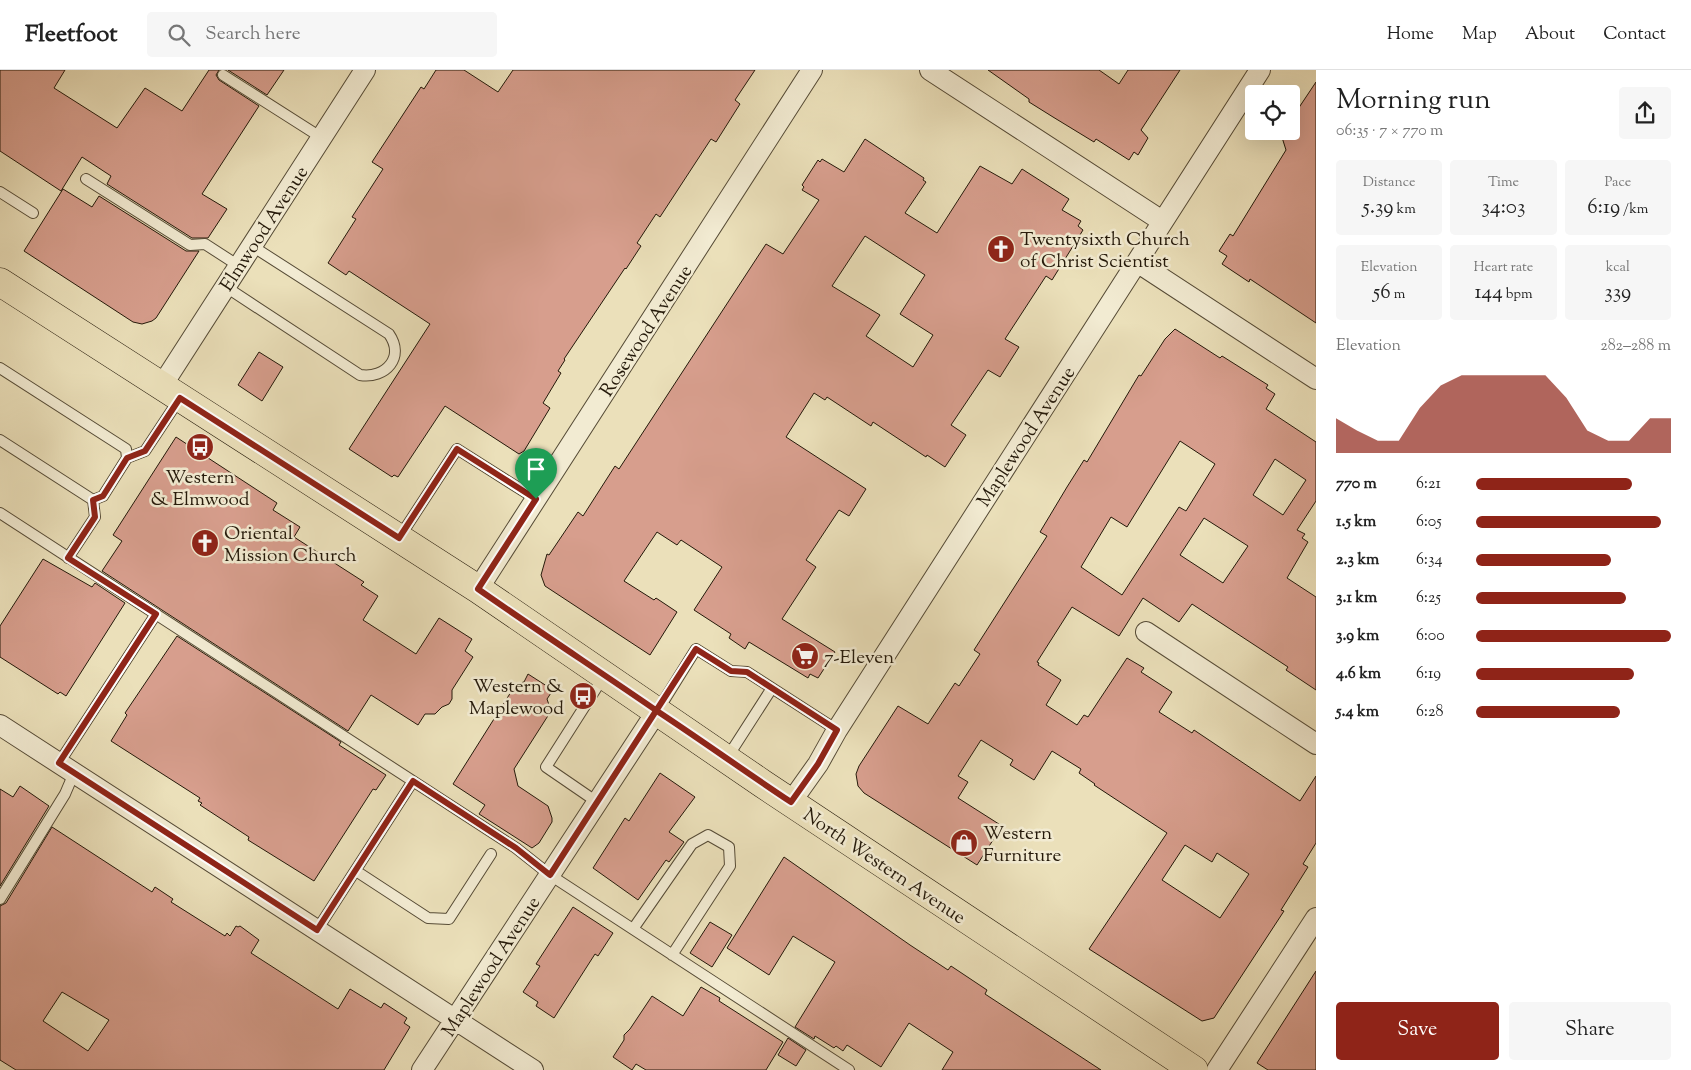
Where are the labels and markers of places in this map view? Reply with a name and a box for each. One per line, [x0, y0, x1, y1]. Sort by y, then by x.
place label: Twentysixth Church of Christ Scientist [1020, 227, 1190, 276]
church icon: Twentysixth Church of Christ Scientist [986, 234, 1016, 264]
bus stop icon: Western & Elmwood [185, 432, 215, 462]
pin [515, 448, 557, 499]
place label: Western & Elmwood [150, 465, 250, 514]
place label: Oriental Mission Church [224, 521, 357, 570]
church icon: Oriental Mission Church [190, 528, 220, 558]
supermarket icon: 7-Eleven [790, 641, 820, 671]
place label: 7-Eleven [824, 645, 894, 672]
place label: Western & Maplewood [469, 674, 564, 723]
bus stop icon: Western & Maplewood [568, 681, 598, 711]
place label: Western Furniture [983, 821, 1061, 870]
shop icon: Western Furniture [949, 828, 979, 858]

